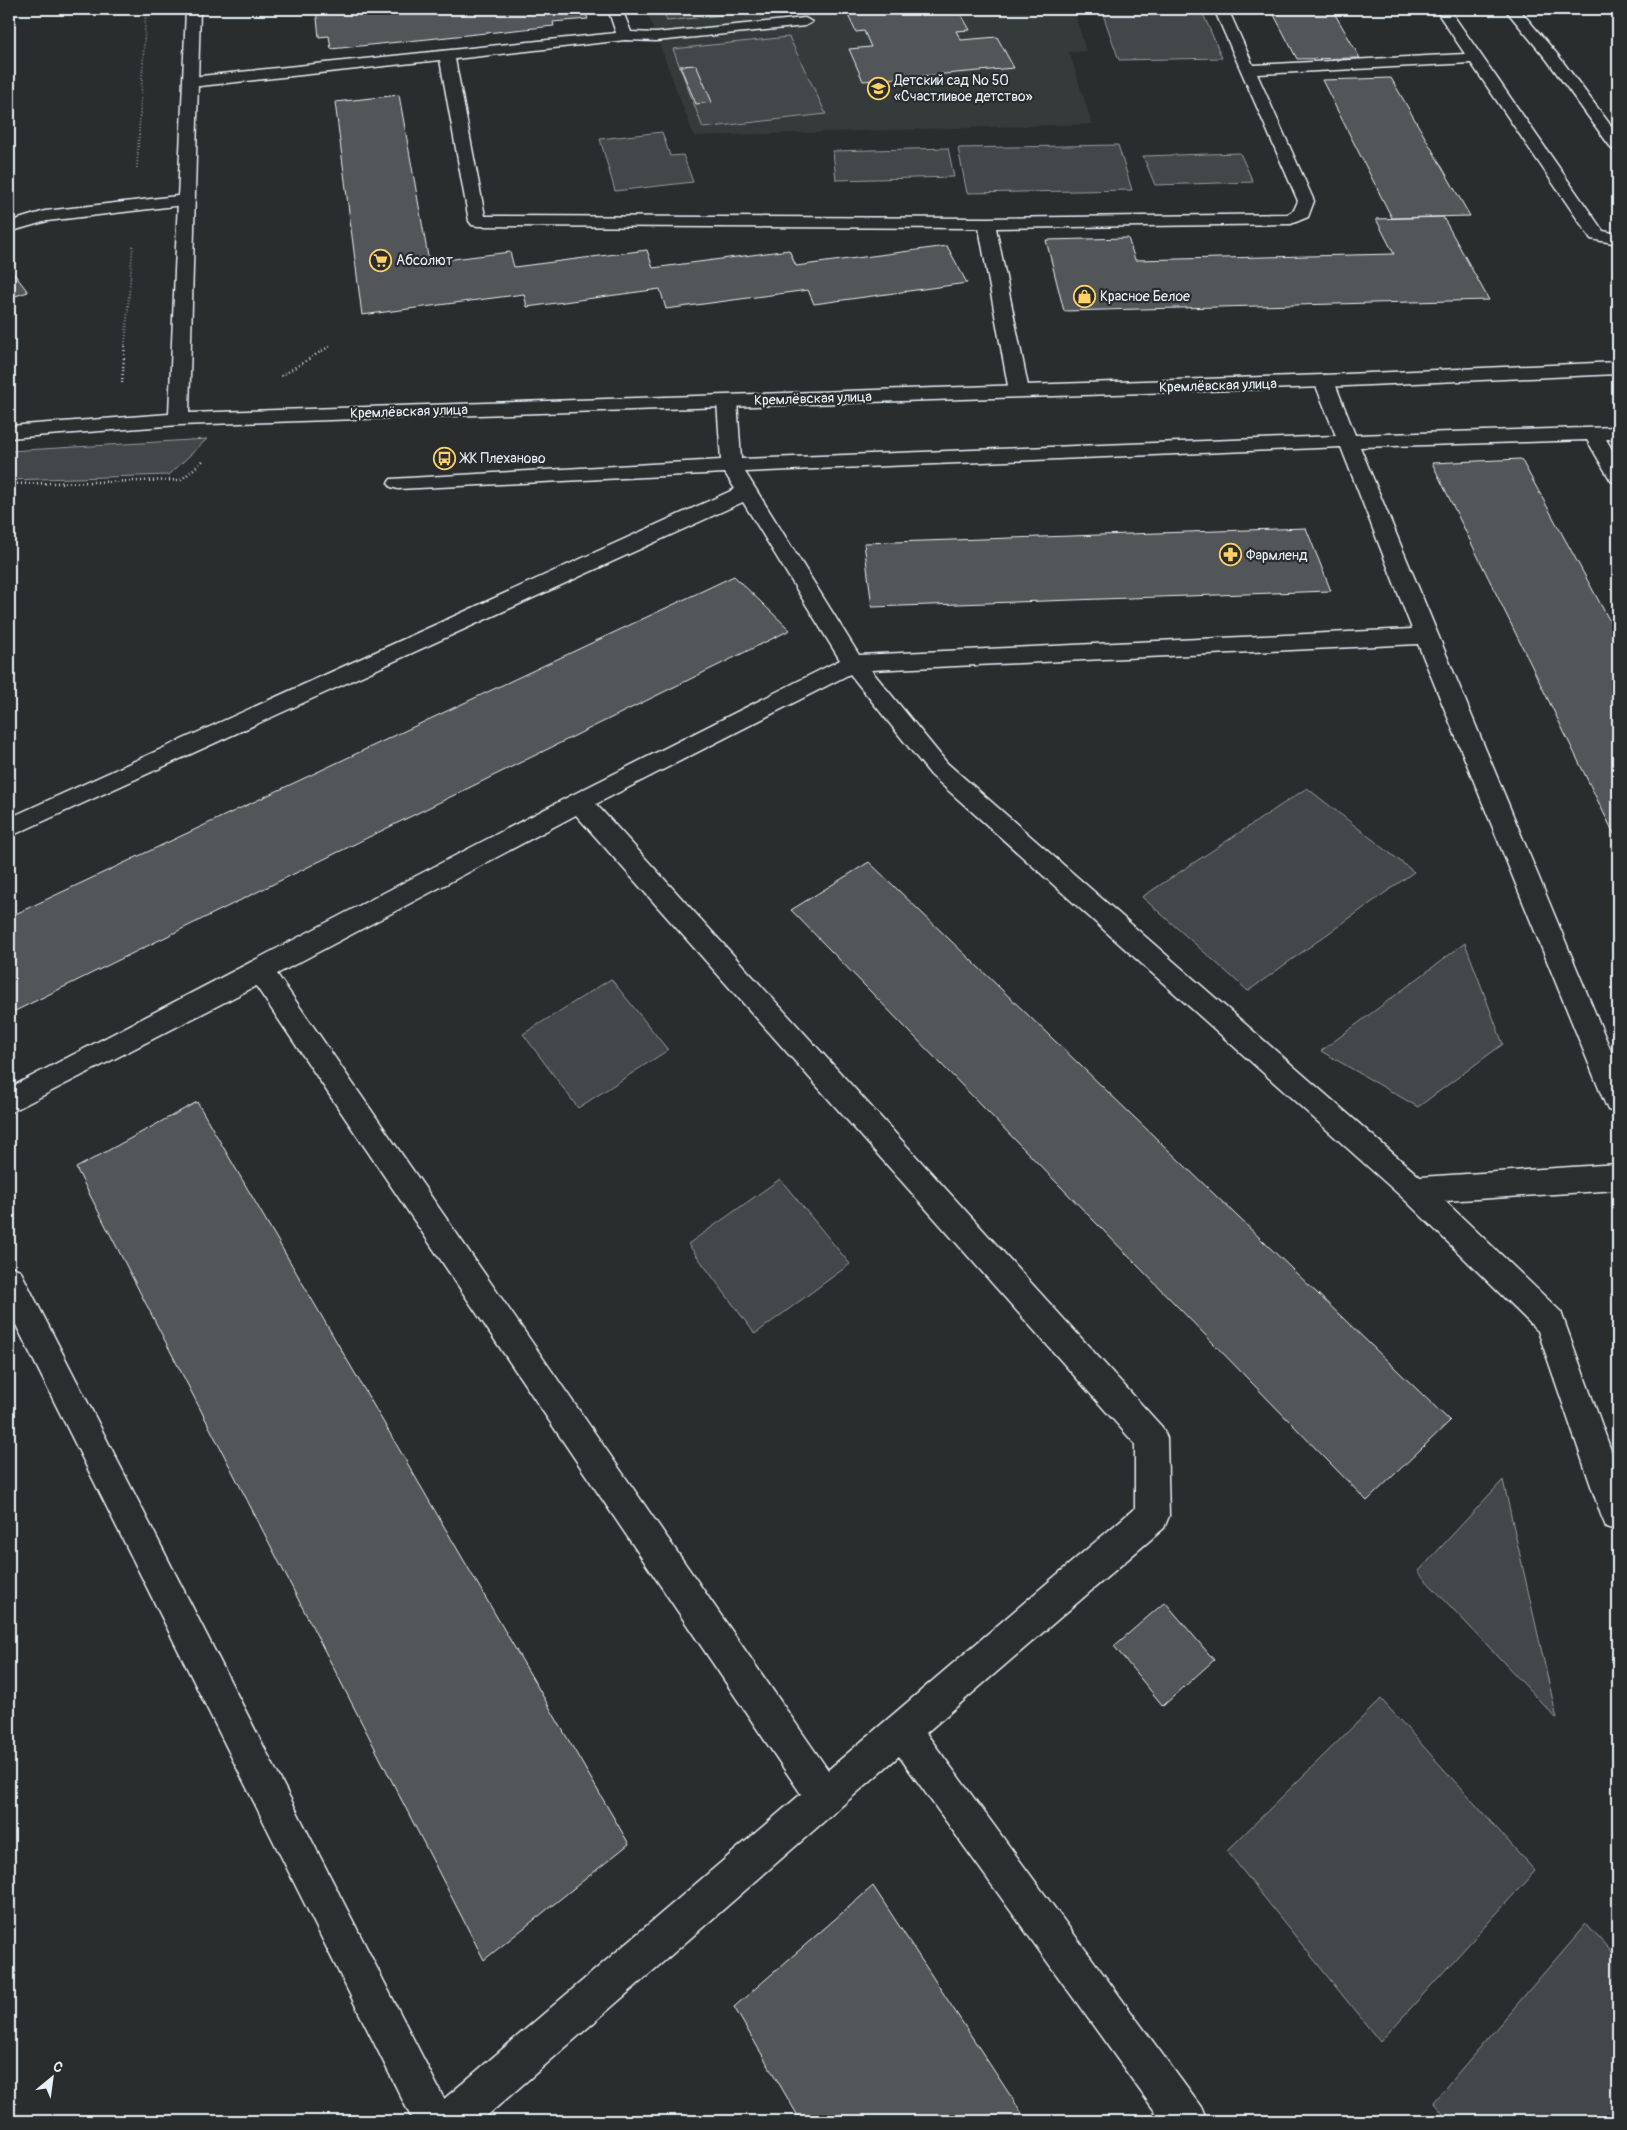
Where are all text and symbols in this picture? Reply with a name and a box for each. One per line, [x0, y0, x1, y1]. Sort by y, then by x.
place label: Детский сад № 50 «Счастливое детство» [893, 72, 1033, 105]
school or university icon: Детский сад № 50 «Счастливое детство» [866, 76, 890, 100]
supermarket icon: Абсолют [368, 248, 392, 272]
place label: Абсолют [396, 252, 453, 269]
shop icon: Красное Белое [1072, 284, 1096, 308]
place label: Красное Белое [1100, 288, 1190, 305]
street label: Кремлёвская улица [1159, 375, 1277, 396]
street label: Кремлёвская улица [754, 388, 872, 409]
street label: Кремлёвская улица [350, 401, 468, 422]
bus stop icon: ЖК Плеханово [433, 446, 457, 470]
place label: ЖК Плеханово [459, 450, 546, 467]
pharmacy icon: Фармленд [1218, 543, 1242, 567]
place label: Фармленд [1246, 547, 1308, 564]
north arrow [28, 2052, 78, 2102]
text: С [50, 2058, 66, 2077]

